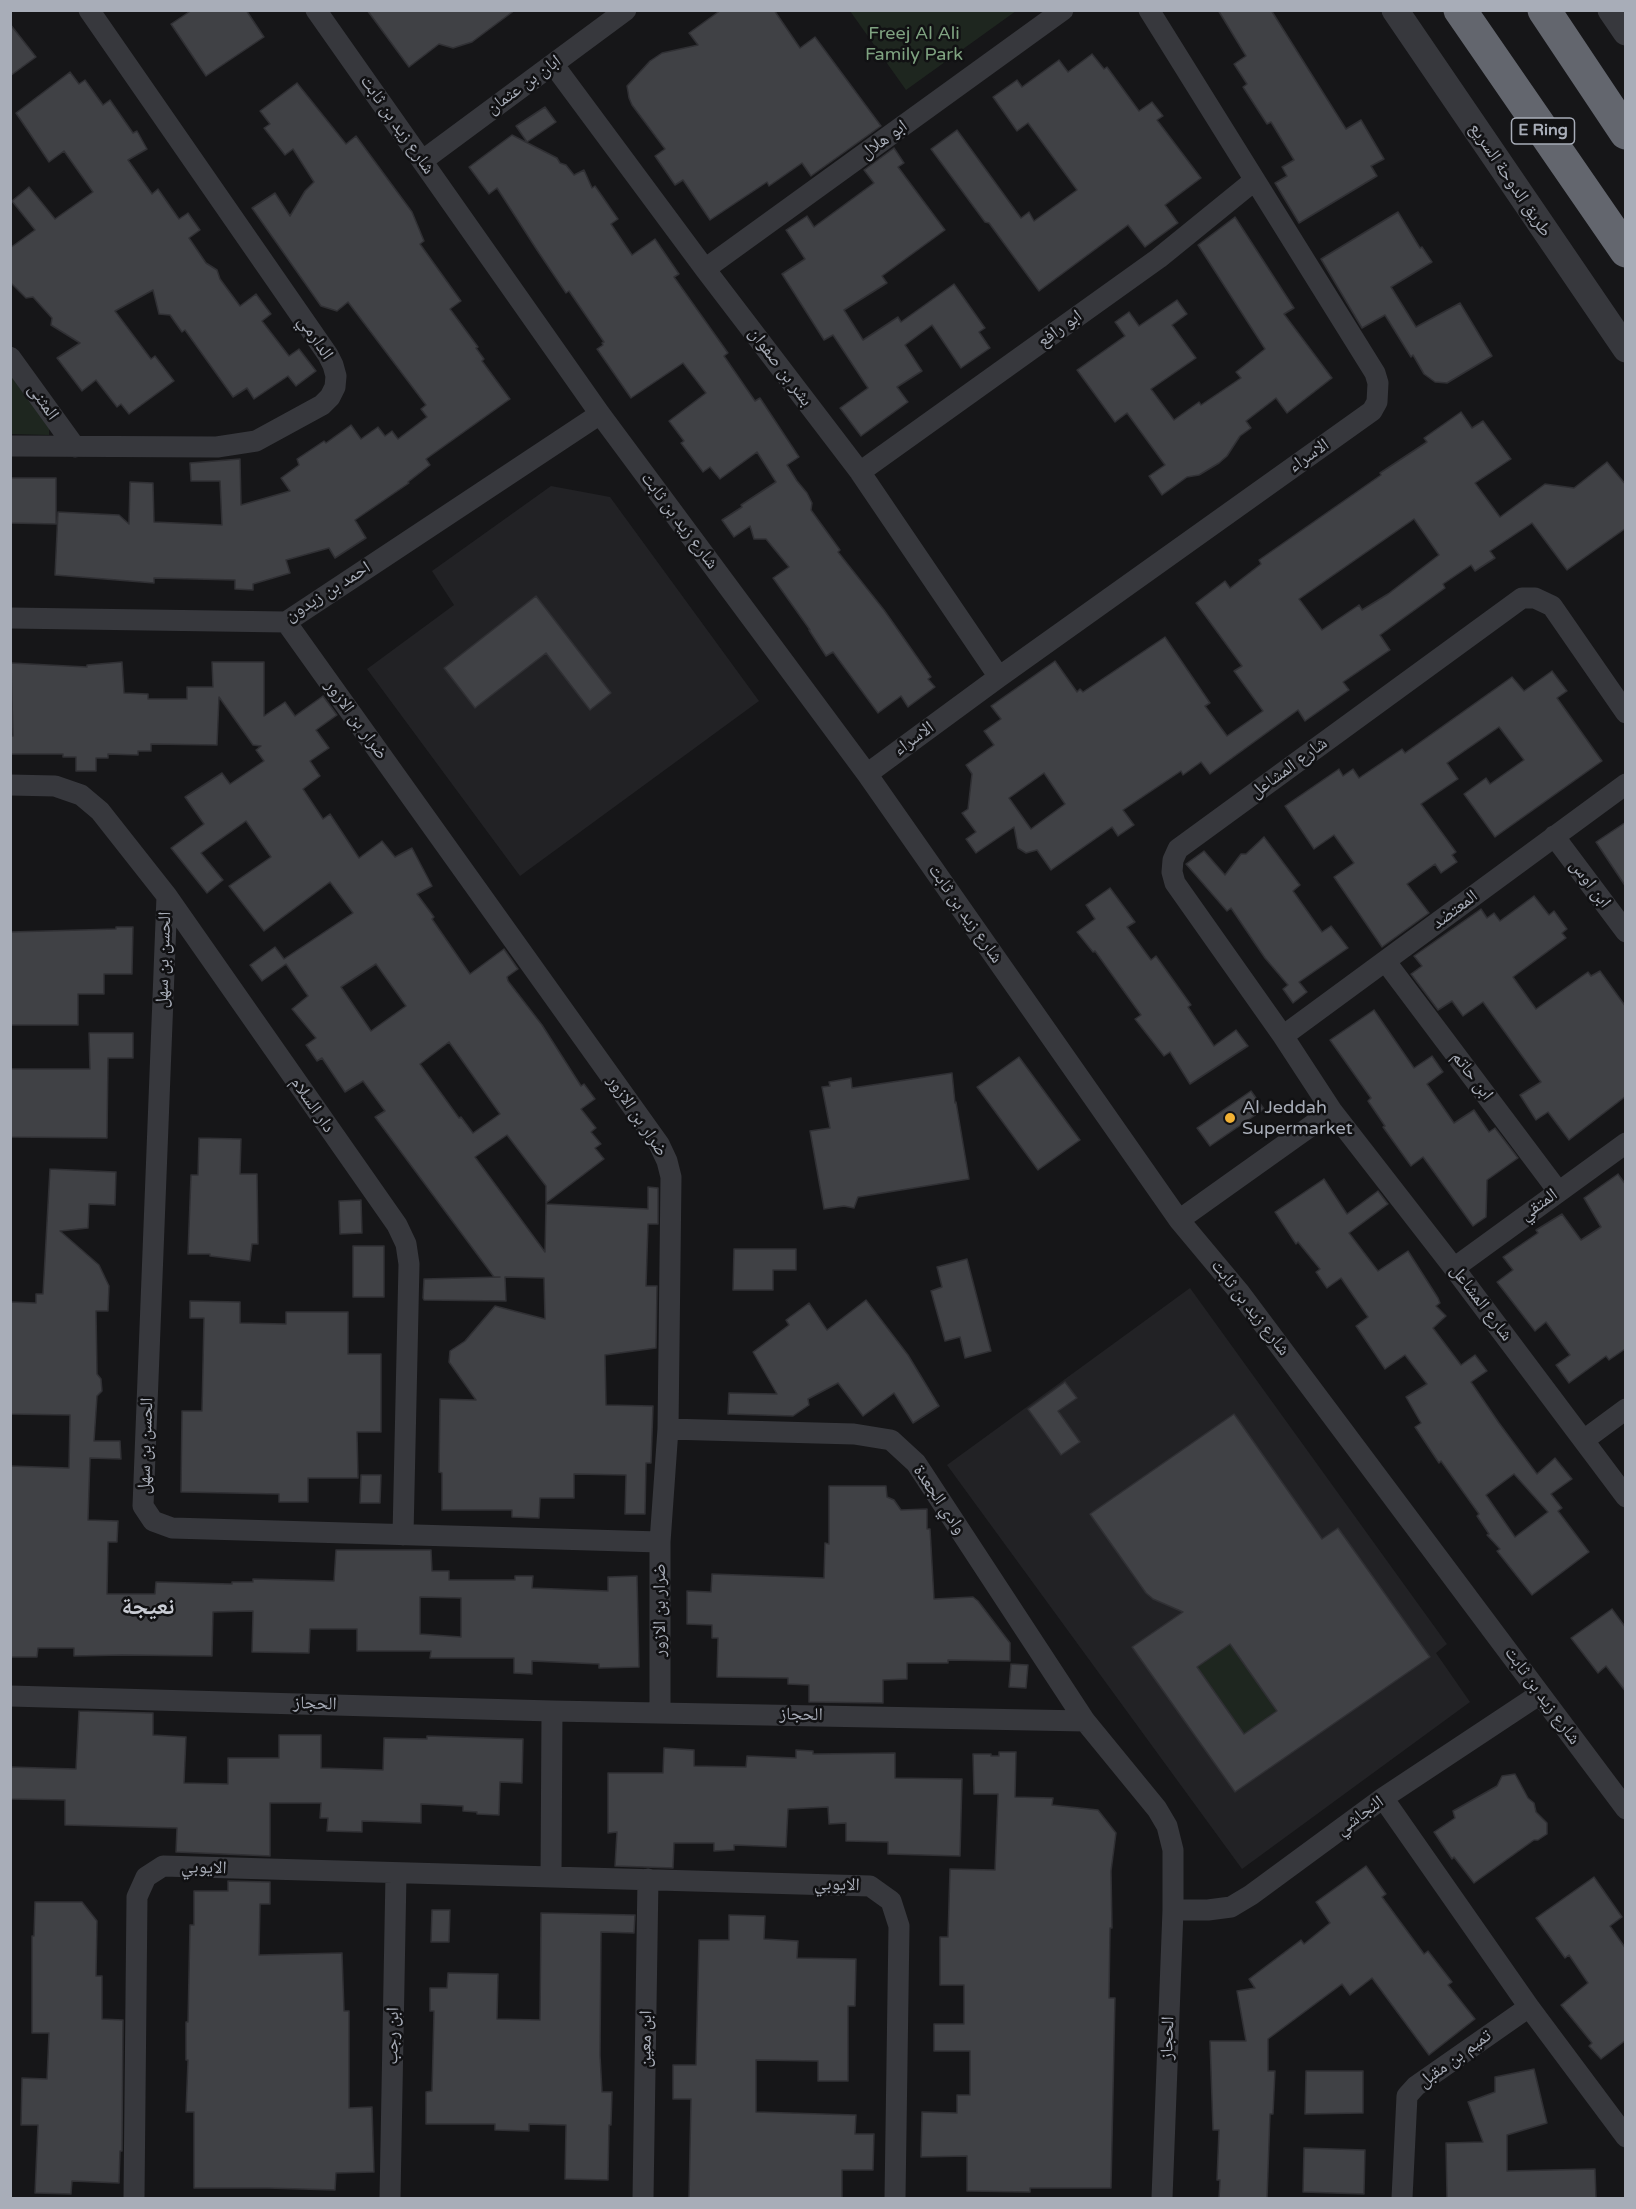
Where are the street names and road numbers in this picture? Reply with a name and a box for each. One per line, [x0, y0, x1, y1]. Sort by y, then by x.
street label: ابان بن عثمان [482, 51, 566, 119]
street label: شارع زيد بن ثابت [355, 71, 439, 179]
street label: ابو هلال [856, 116, 912, 164]
road number: E Ring [1512, 118, 1574, 144]
street label: طريق الدوحة السريع [1464, 119, 1556, 241]
street label: ابو رافع [1034, 306, 1086, 352]
street label: الدارمي [293, 312, 337, 364]
street label: بشر بن صفوان [743, 323, 817, 411]
street label: المثنى [23, 380, 63, 424]
street label: الاسراء [1284, 434, 1334, 478]
street label: شارع زيد بن ثابت [636, 468, 722, 574]
street label: احمد بن زيدون [281, 557, 375, 627]
street label: ضرار بن الازور [320, 676, 392, 764]
street label: الاسراء [890, 717, 938, 761]
street label: شارع المشاعل [1246, 733, 1332, 803]
street label: ابن اوس [1565, 855, 1615, 913]
street label: شارع زيد بن ثابت [923, 860, 1007, 968]
street label: المعتضد [1428, 886, 1482, 934]
street label: الحسن بن سهل [152, 911, 176, 1009]
street label: ابن حاتم [1446, 1047, 1498, 1105]
street label: ضرار بن الازور [602, 1071, 672, 1161]
street label: دار السلام [285, 1073, 339, 1137]
street label: المتقي [1516, 1184, 1562, 1226]
street label: شارع زيد بن ثابت [1206, 1256, 1294, 1360]
street label: شارع المشاعل [1445, 1260, 1517, 1346]
street label: الحسن بن سهل [134, 1397, 158, 1495]
street label: وادي الجعدة [908, 1461, 970, 1539]
street label: ضرار بن الازور [649, 1563, 671, 1657]
street label: شارع زيد بن ثابت [1499, 1643, 1585, 1749]
street label: الحجاز [293, 1692, 337, 1716]
street label: الحجاز [779, 1704, 823, 1726]
street label: النجاشي [1332, 1791, 1388, 1841]
street label: الايوبي [181, 1856, 227, 1880]
street label: الايوبي [814, 1873, 860, 1897]
street label: ابن رجب [382, 2007, 404, 2065]
street label: ابن معين [635, 2010, 657, 2068]
street label: الحجاز [1156, 2016, 1180, 2060]
street label: تميم بن مقبل [1414, 2025, 1496, 2093]

